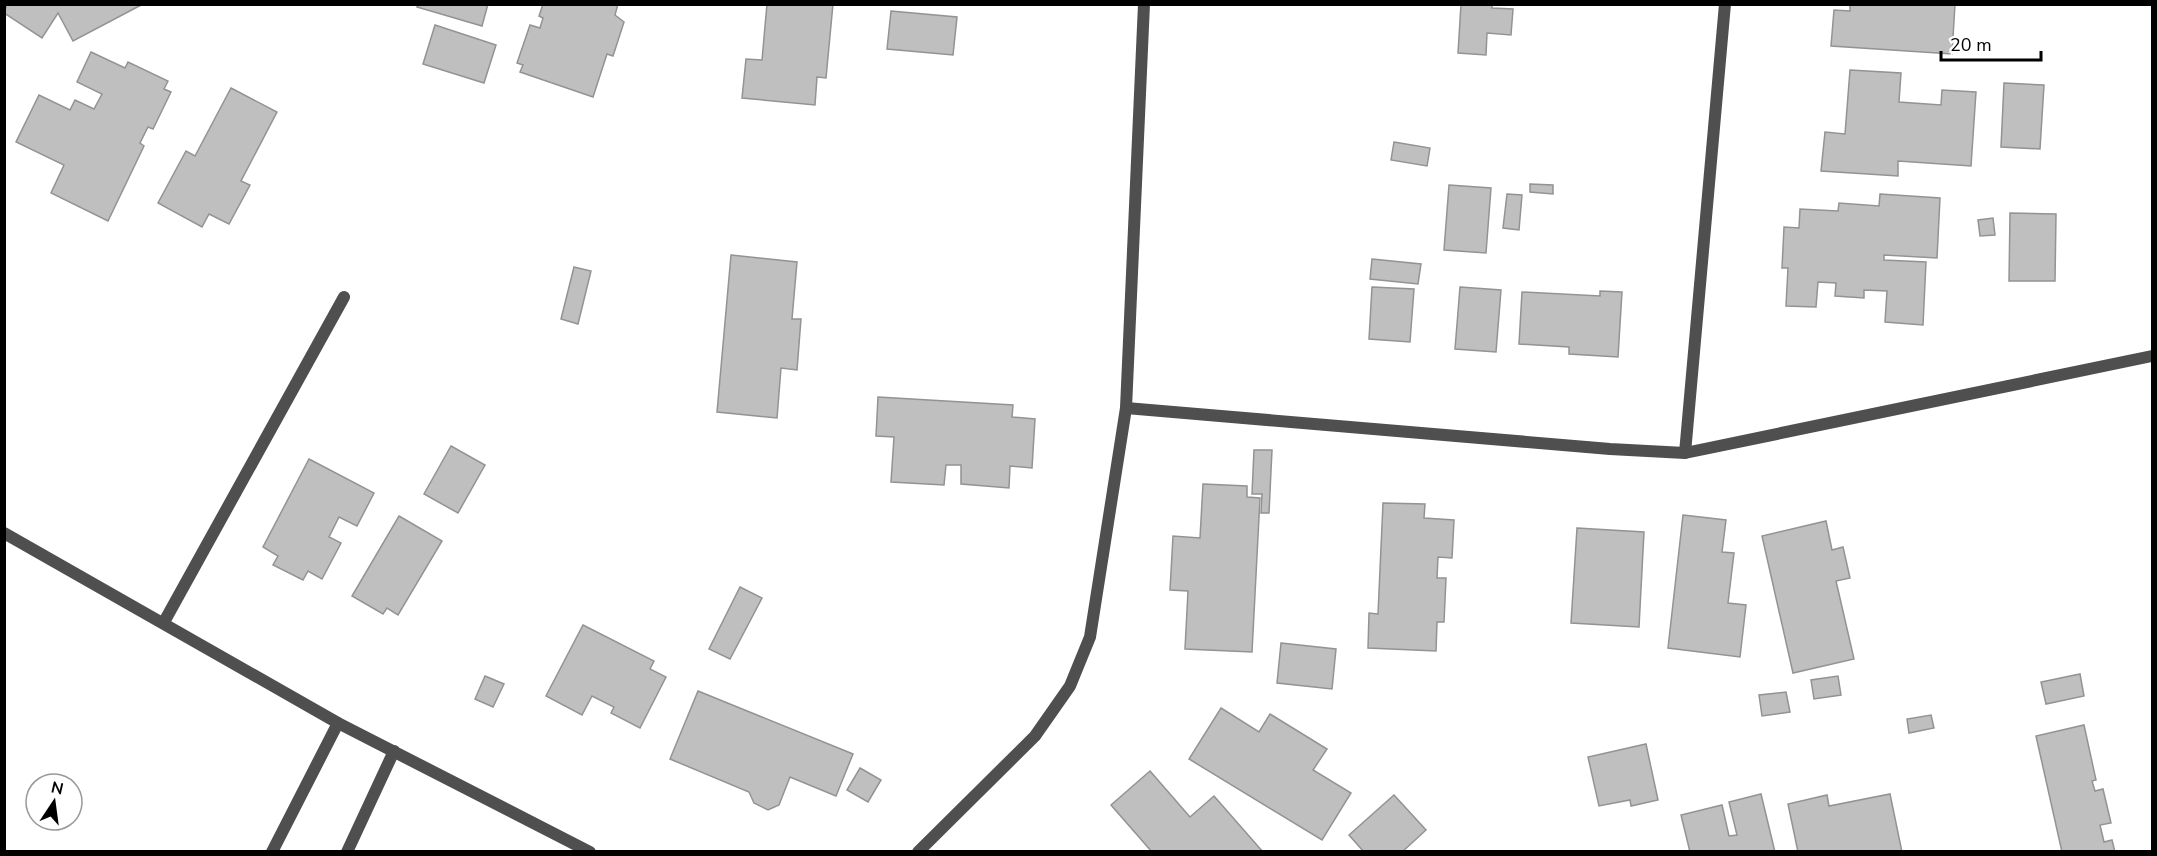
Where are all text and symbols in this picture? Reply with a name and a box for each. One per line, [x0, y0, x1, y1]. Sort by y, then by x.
scale bar [1941, 24, 2042, 62]
text: 20 m [1950, 33, 1992, 57]
north arrow [24, 772, 84, 832]
text: N [49, 776, 65, 800]

